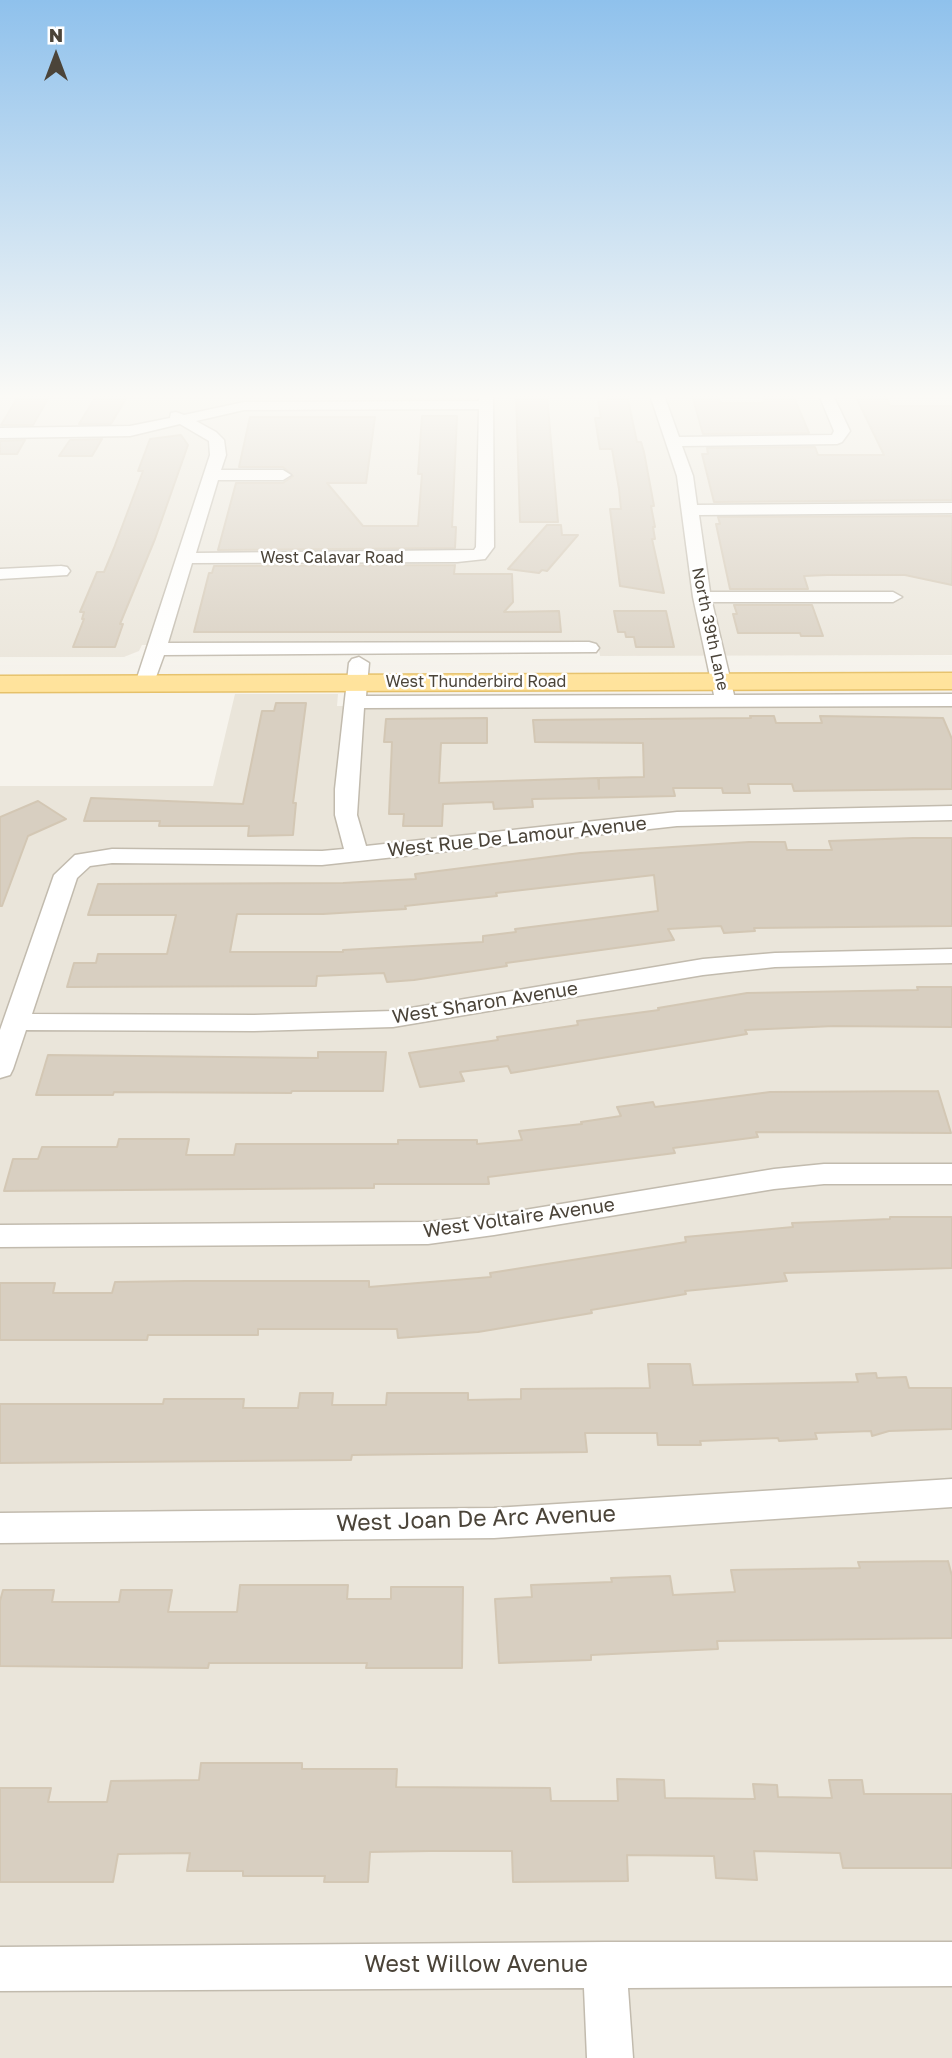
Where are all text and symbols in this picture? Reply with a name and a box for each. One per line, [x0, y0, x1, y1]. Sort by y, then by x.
north arrow [21, 21, 91, 91]
text: N [49, 23, 63, 46]
street label: West Calavar Road [260, 548, 404, 568]
street label: North 39th Lane [688, 566, 732, 692]
street label: West Thunderbird Road [386, 672, 566, 692]
street label: West Rue De Lamour Avenue [386, 812, 648, 862]
street label: West Sharon Avenue [391, 977, 579, 1029]
street label: West Voltaire Avenue [422, 1193, 616, 1243]
street label: West Joan De Arc Avenue [336, 1500, 616, 1538]
street label: West Willow Avenue [364, 1951, 588, 1979]

